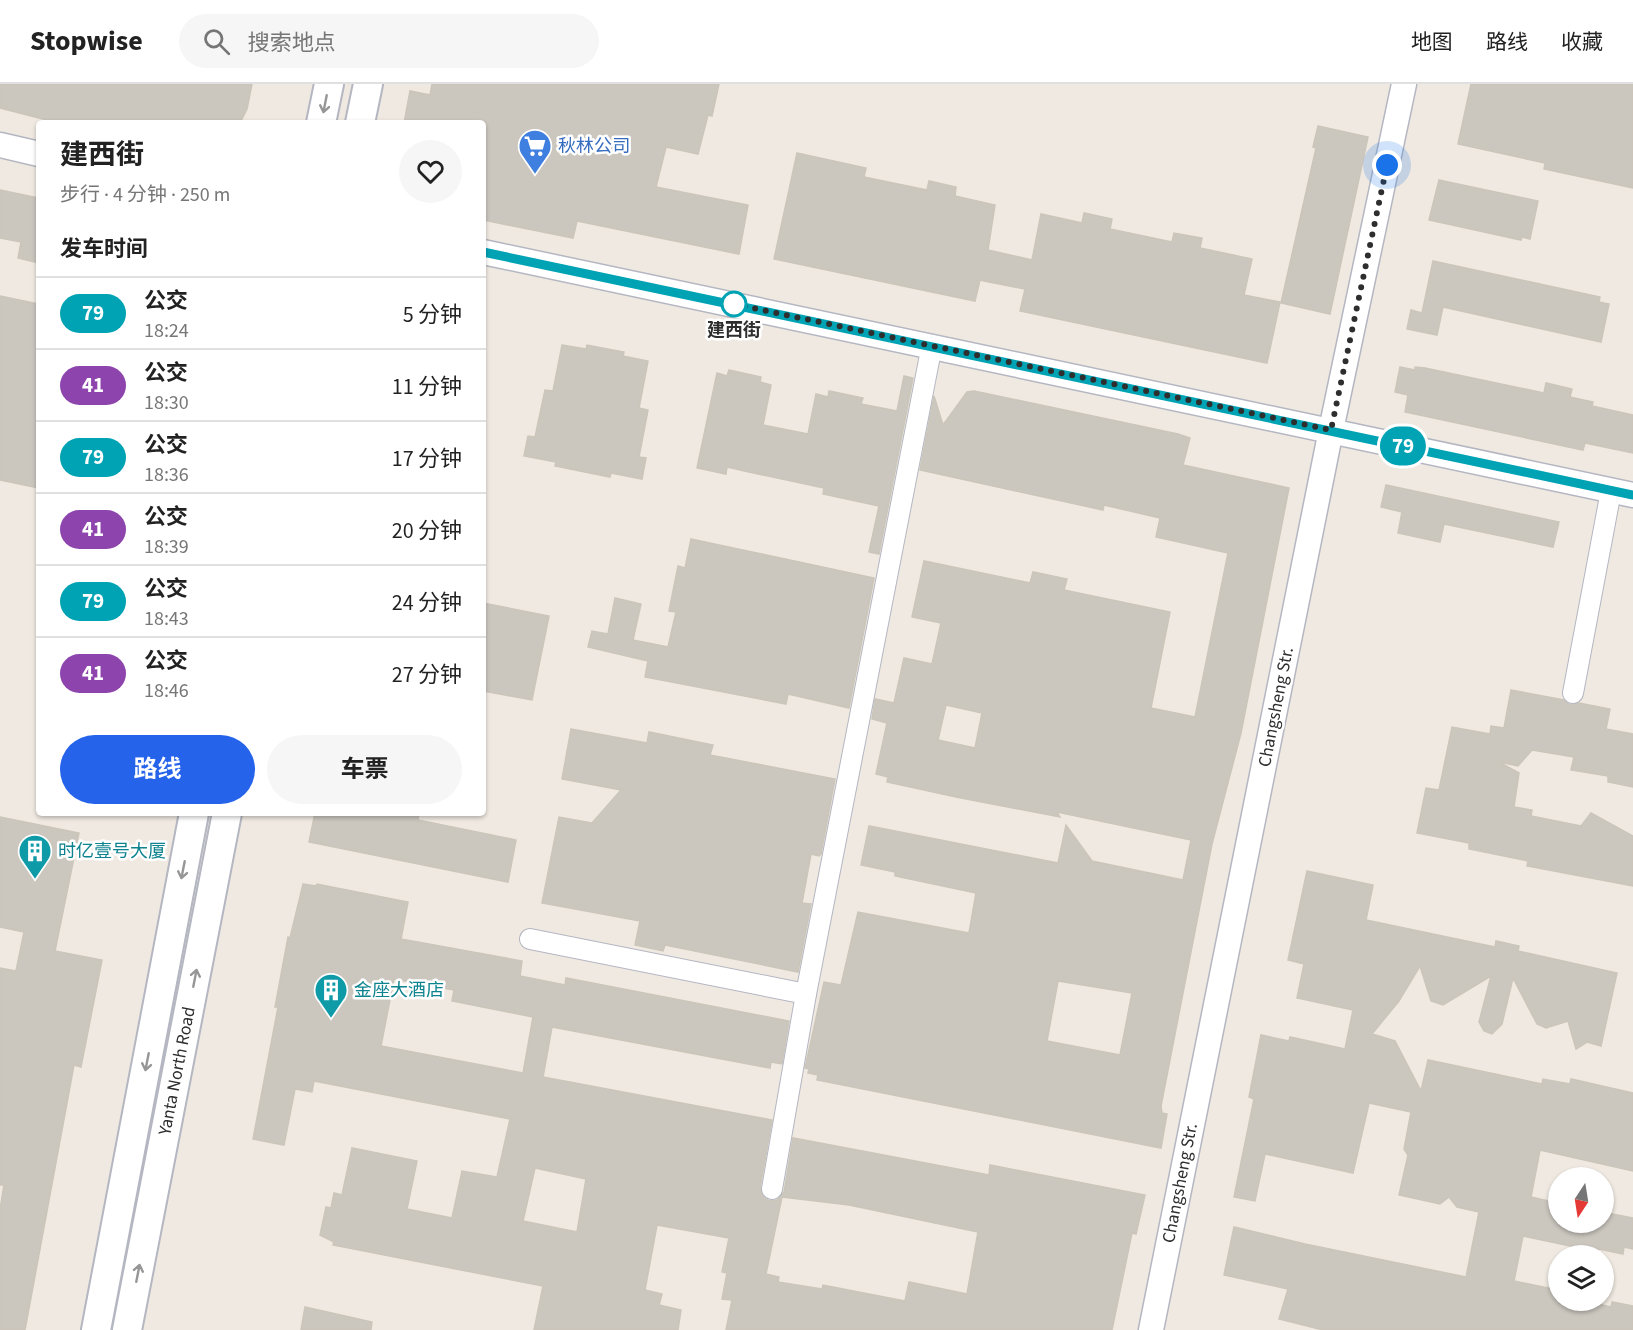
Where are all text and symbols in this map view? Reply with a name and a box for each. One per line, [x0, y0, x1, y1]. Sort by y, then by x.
search box [179, 14, 599, 68]
text: Stopwise [30, 21, 143, 61]
icon: search [200, 25, 233, 58]
text: 搜索地点 [248, 27, 336, 59]
text: 地图 [1411, 27, 1453, 57]
text: 路线 [1486, 27, 1528, 57]
text: 收藏 [1561, 27, 1603, 57]
one-way arrow [319, 93, 330, 113]
supermarket icon: 秋林公司 [517, 128, 553, 175]
place label: 秋林公司 [558, 134, 630, 159]
text: 建西街 [60, 135, 144, 175]
button: heart [399, 140, 462, 203]
your location [1372, 150, 1402, 180]
text: 步行 · 4 分钟 · 250 m [60, 181, 230, 209]
text: 发车时间 [60, 233, 148, 265]
text: 公交 [144, 285, 188, 317]
marker: 建西街 [721, 291, 747, 317]
text: 79 [82, 298, 104, 328]
text: 5 分钟 [403, 299, 462, 331]
text: 18:24 [144, 317, 189, 345]
place label: 建西街 [707, 318, 761, 343]
text: 公交 [144, 357, 188, 389]
text: 41 [82, 370, 104, 400]
text: 11 分钟 [392, 371, 462, 403]
text: 18:30 [144, 389, 189, 417]
line badge: 79 [1376, 426, 1430, 466]
text: 公交 [144, 429, 188, 461]
text: 79 [1392, 431, 1414, 461]
text: 79 [82, 442, 104, 472]
text: 17 分钟 [392, 443, 462, 475]
text: 18:36 [144, 461, 189, 489]
text: 公交 [144, 501, 188, 533]
text: 41 [82, 514, 104, 544]
text: 20 分钟 [392, 515, 462, 547]
text: 18:39 [144, 533, 189, 561]
text: 公交 [144, 573, 188, 605]
text: 79 [82, 586, 104, 616]
text: 24 分钟 [392, 587, 462, 619]
text: 18:43 [144, 605, 189, 633]
text: 公交 [144, 645, 188, 677]
street label: Changsheng Str. [1252, 645, 1300, 769]
text: 41 [82, 658, 104, 688]
text: 27 分钟 [392, 659, 462, 691]
text: 18:46 [144, 677, 189, 705]
button: 路线 [60, 735, 255, 804]
button: 车票 [267, 735, 462, 804]
building icon: 时亿壹号大厦 [17, 833, 53, 880]
place label: 时亿壹号大厦 [58, 839, 166, 864]
one-way arrow [177, 860, 188, 880]
one-way arrow [190, 969, 201, 988]
building icon: 金座大酒店 [313, 972, 349, 1019]
place label: 金座大酒店 [354, 978, 444, 1003]
street label: Yanta North Road [152, 1005, 202, 1138]
one-way arrow [141, 1052, 152, 1071]
street label: Changsheng Str. [1156, 1121, 1204, 1245]
north arrow [1548, 1167, 1614, 1233]
map controls [1548, 1167, 1614, 1311]
button: layers [1548, 1245, 1614, 1311]
one-way arrow [133, 1263, 144, 1283]

